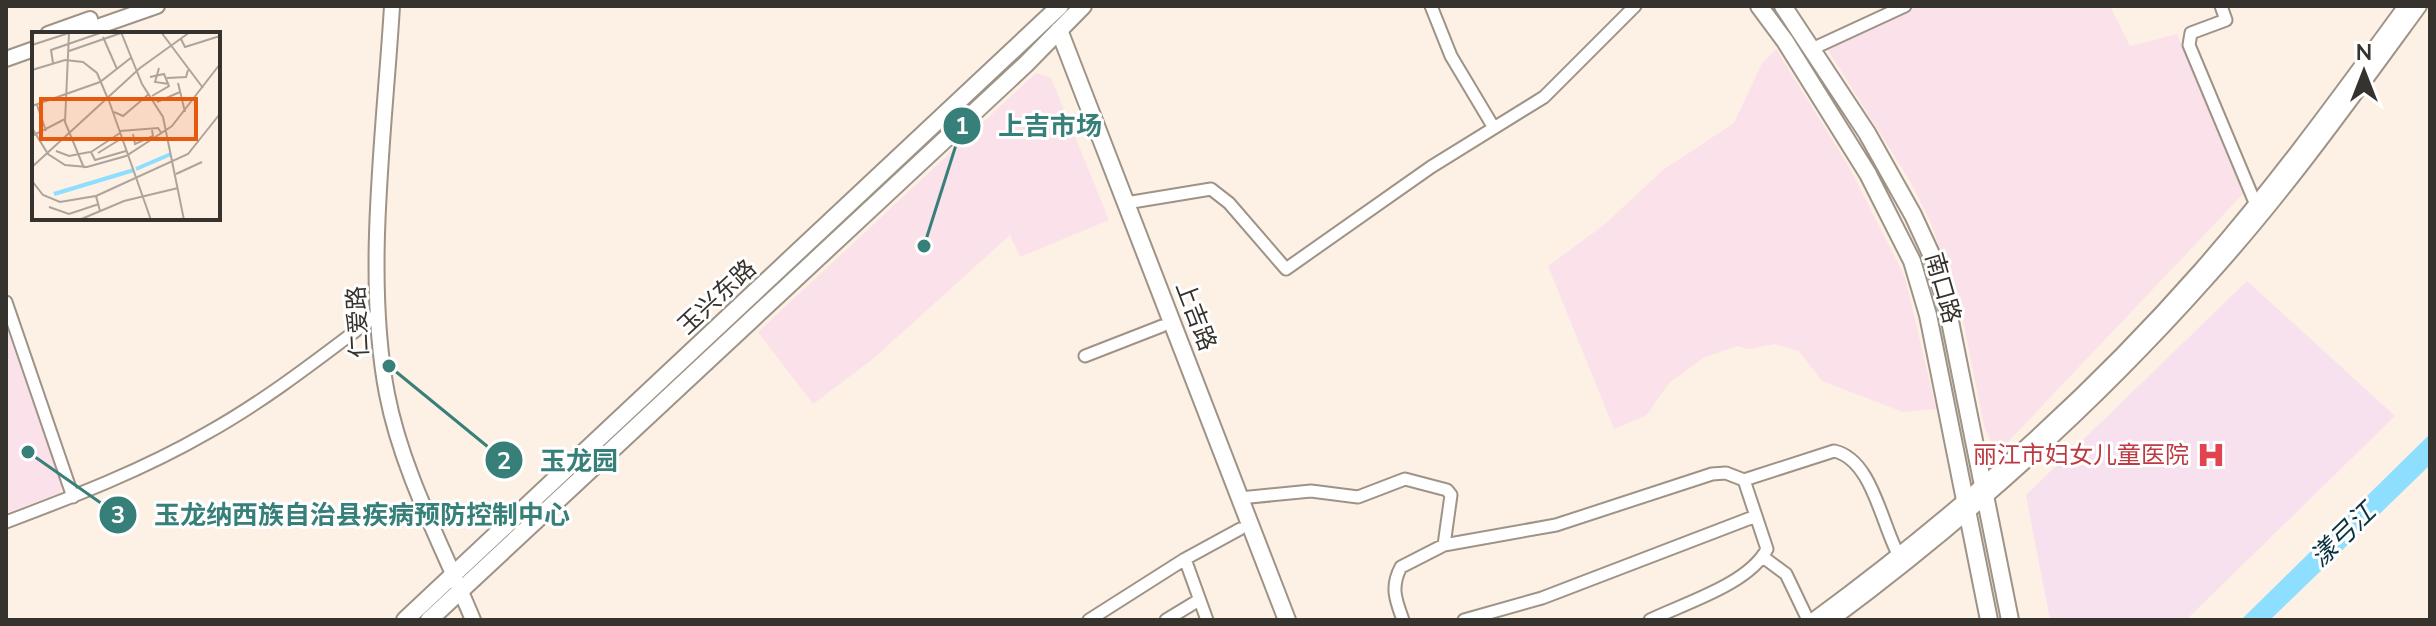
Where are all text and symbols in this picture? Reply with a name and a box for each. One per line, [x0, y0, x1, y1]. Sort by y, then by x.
inset map [32, 32, 220, 220]
north arrow [2324, 32, 2404, 112]
text: N [2356, 38, 2372, 68]
callout: 上吉市场 [942, 101, 1118, 151]
text: 上吉市场 [998, 109, 1102, 144]
text: 1 [955, 110, 969, 142]
street label: 南口路 [1918, 249, 1968, 327]
street label: 玉兴东路 [671, 253, 763, 341]
street label: 上吉路 [1168, 277, 1224, 355]
street label: 仁爱路 [340, 285, 376, 359]
callout: 玉龙园 [484, 435, 634, 485]
place label: 丽江市妇女儿童医院 [1973, 439, 2189, 471]
hospital icon: 丽江市妇女儿童医院 [2196, 440, 2226, 470]
text: 玉龙园 [540, 444, 618, 479]
text: 2 [497, 445, 511, 477]
callout: 玉龙纳西族自治县疾病预防控制中心 [98, 490, 586, 540]
water label: 漾弓江 [2303, 493, 2385, 575]
text: 玉龙纳西族自治县疾病预防控制中心 [154, 498, 570, 533]
text: 3 [111, 499, 125, 531]

